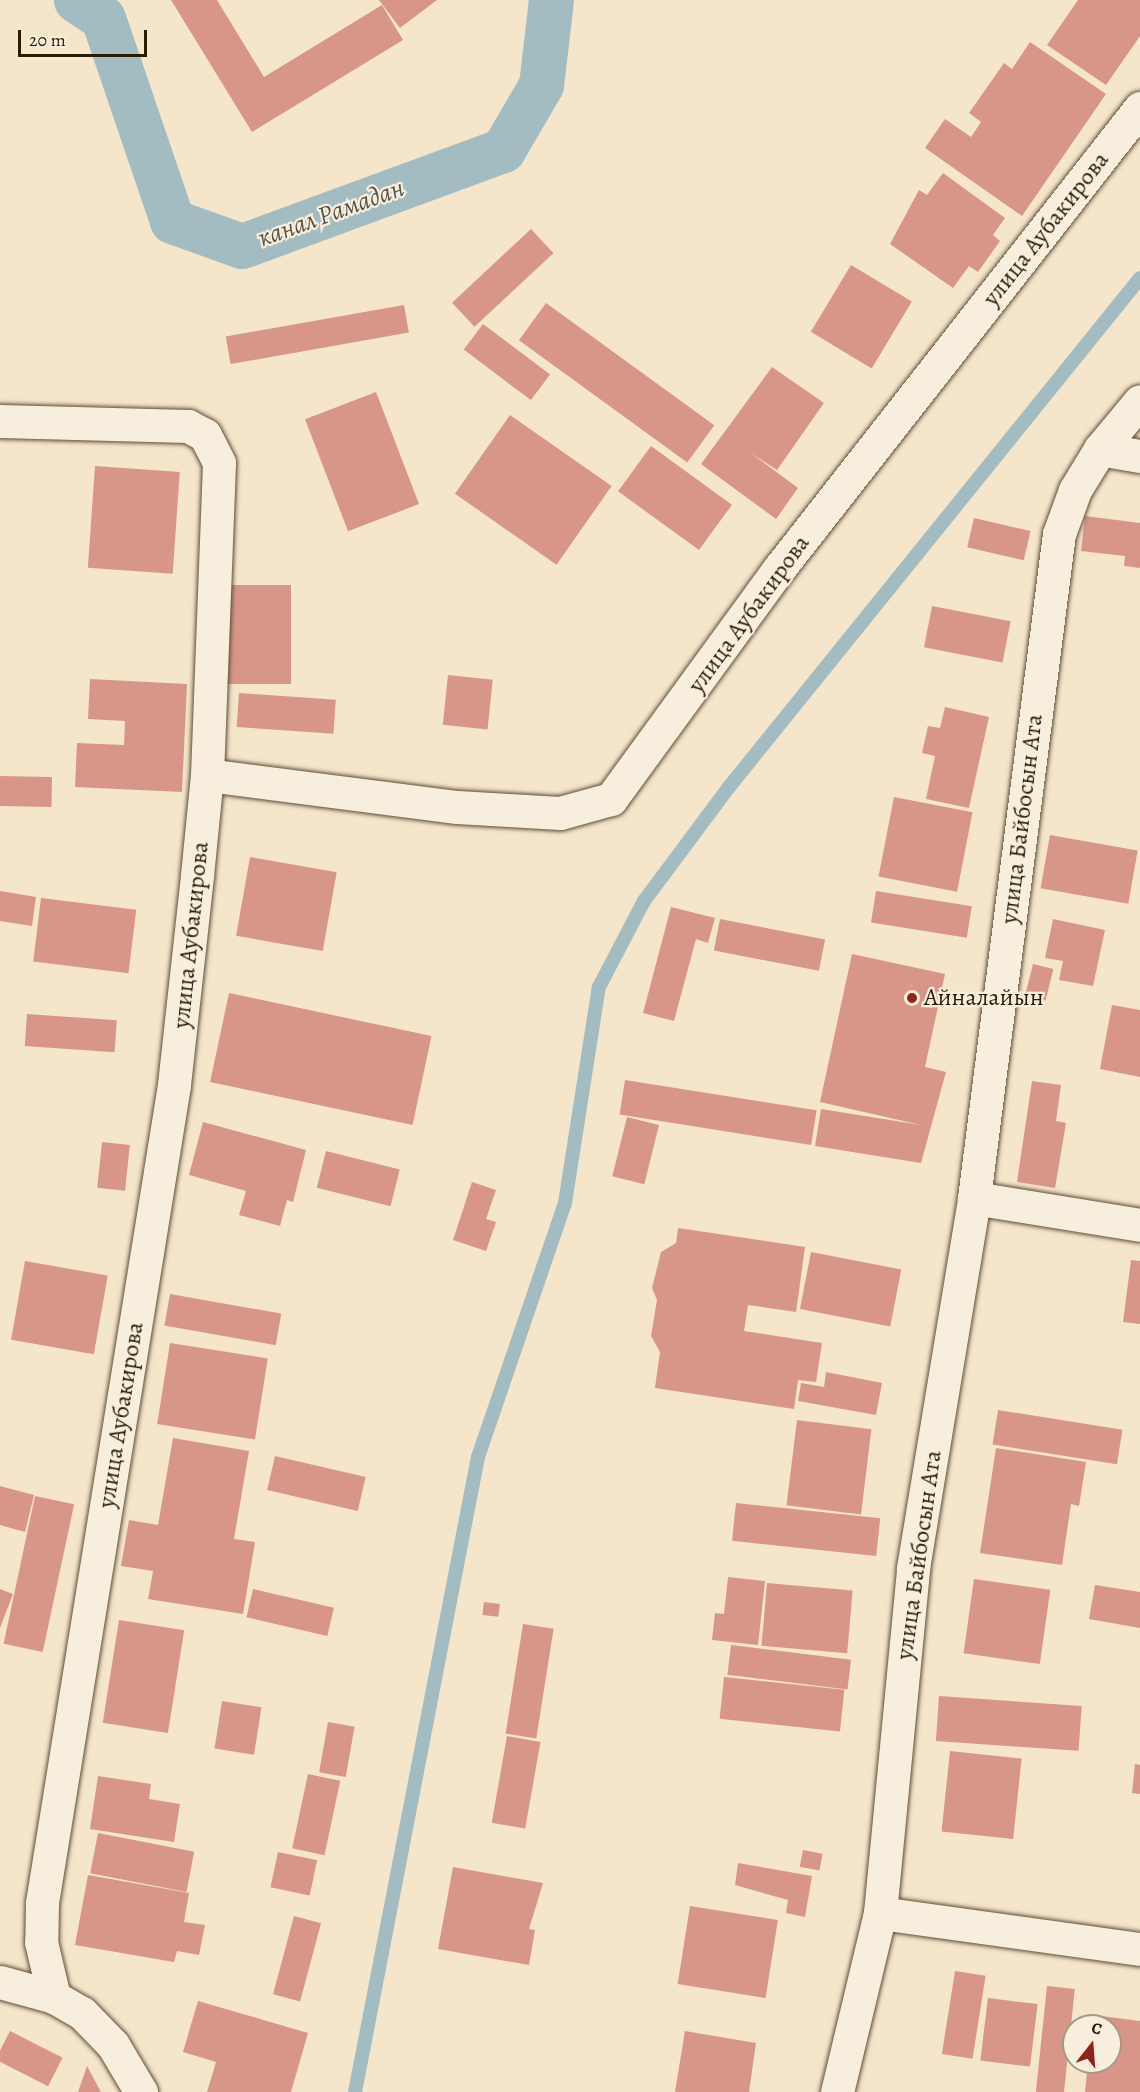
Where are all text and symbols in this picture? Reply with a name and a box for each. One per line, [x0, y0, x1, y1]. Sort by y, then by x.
scale bar [21, 18, 150, 56]
text: 20 m [29, 28, 66, 52]
street label: улица Аубакирова [977, 146, 1115, 312]
water label: канал Рамадан [254, 172, 408, 254]
street label: улица Аубакирова [682, 530, 816, 698]
street label: улица Байбосын Ата [995, 713, 1049, 925]
street label: улица Аубакирова [167, 840, 215, 1030]
place label: Айналайын [924, 984, 1044, 1012]
marker: Айналайын [905, 991, 919, 1005]
street label: улица Аубакирова [92, 1320, 150, 1510]
street label: улица Байбосын Ата [890, 1448, 948, 1662]
north arrow [1062, 2014, 1122, 2074]
text: С [1089, 2017, 1105, 2041]

